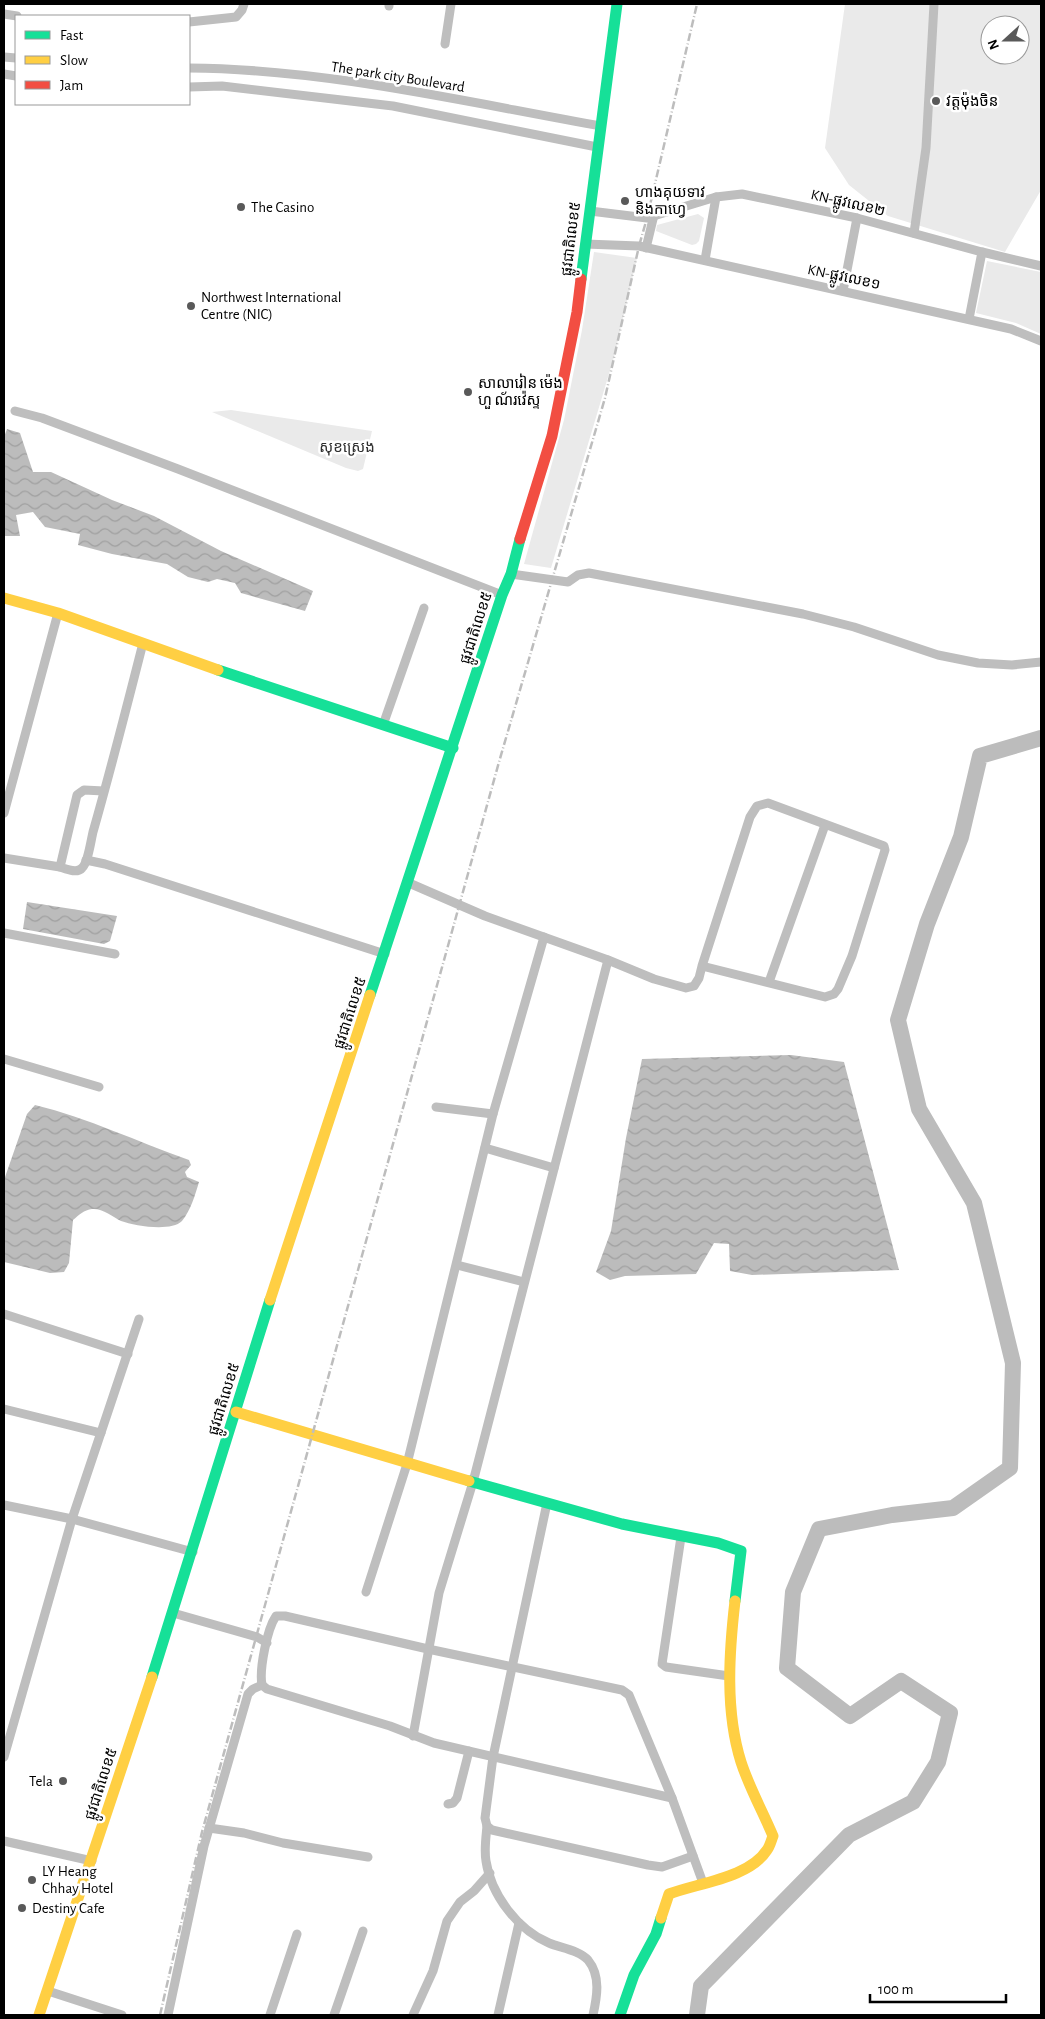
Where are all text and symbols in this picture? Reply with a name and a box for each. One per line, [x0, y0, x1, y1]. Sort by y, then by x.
legend [15, 15, 190, 105]
north arrow [980, 15, 1030, 65]
text: Fast [60, 28, 84, 43]
text: N [986, 37, 1002, 51]
text: Slow [60, 53, 88, 68]
street label: The park city Boulevard [330, 59, 466, 95]
text: Jam [60, 78, 83, 93]
place label: វត្តម៉ុងចិន [946, 92, 998, 110]
marker: វត្តម៉ុងចិន [930, 95, 942, 107]
place label: ហាងគុយទាវ និងកាហ្វេ [635, 185, 705, 218]
street label: KN-ផ្លូវលេខ២ [808, 187, 887, 224]
marker: ហាងគុយទាវ និងកាហ្វេ [619, 195, 631, 207]
place label: The Casino [251, 200, 314, 215]
marker: The Casino [235, 201, 247, 213]
street label: ផ្លូវជាតិលេខ៥ [558, 201, 588, 278]
street label: KN-ផ្លូវលេខ១ [805, 262, 882, 297]
place label: Northwest International Centre (NIC) [201, 290, 342, 322]
marker: Northwest International Centre (NIC) [185, 300, 197, 312]
place label: សាលារៀន ម៉េង ហួ ណ័រវ៉េស្ទ [478, 373, 563, 409]
marker: សាលារៀន ម៉េង ហួ ណ័រវ៉េស្ទ [462, 386, 474, 398]
park label: សុខស្រេង [319, 440, 375, 456]
street label: ផ្លូវជាតិលេខ៥ [457, 590, 500, 668]
street label: ផ្លូវជាតិលេខ៥ [331, 975, 374, 1053]
street label: ផ្លូវជាតិលេខ៥ [205, 1361, 247, 1439]
street label: ផ្លូវជាតិលេខ៥ [82, 1746, 125, 1824]
place label: Tela [29, 1774, 53, 1789]
marker: Tela [57, 1775, 69, 1787]
place label: LY Heang Chhay Hotel [42, 1864, 114, 1896]
marker: LY Heang Chhay Hotel [26, 1874, 38, 1886]
place label: Destiny Cafe [32, 1901, 105, 1916]
marker: Destiny Cafe [16, 1902, 28, 1914]
scale bar [870, 1972, 1006, 2004]
text: 100 m [878, 1982, 913, 1997]

